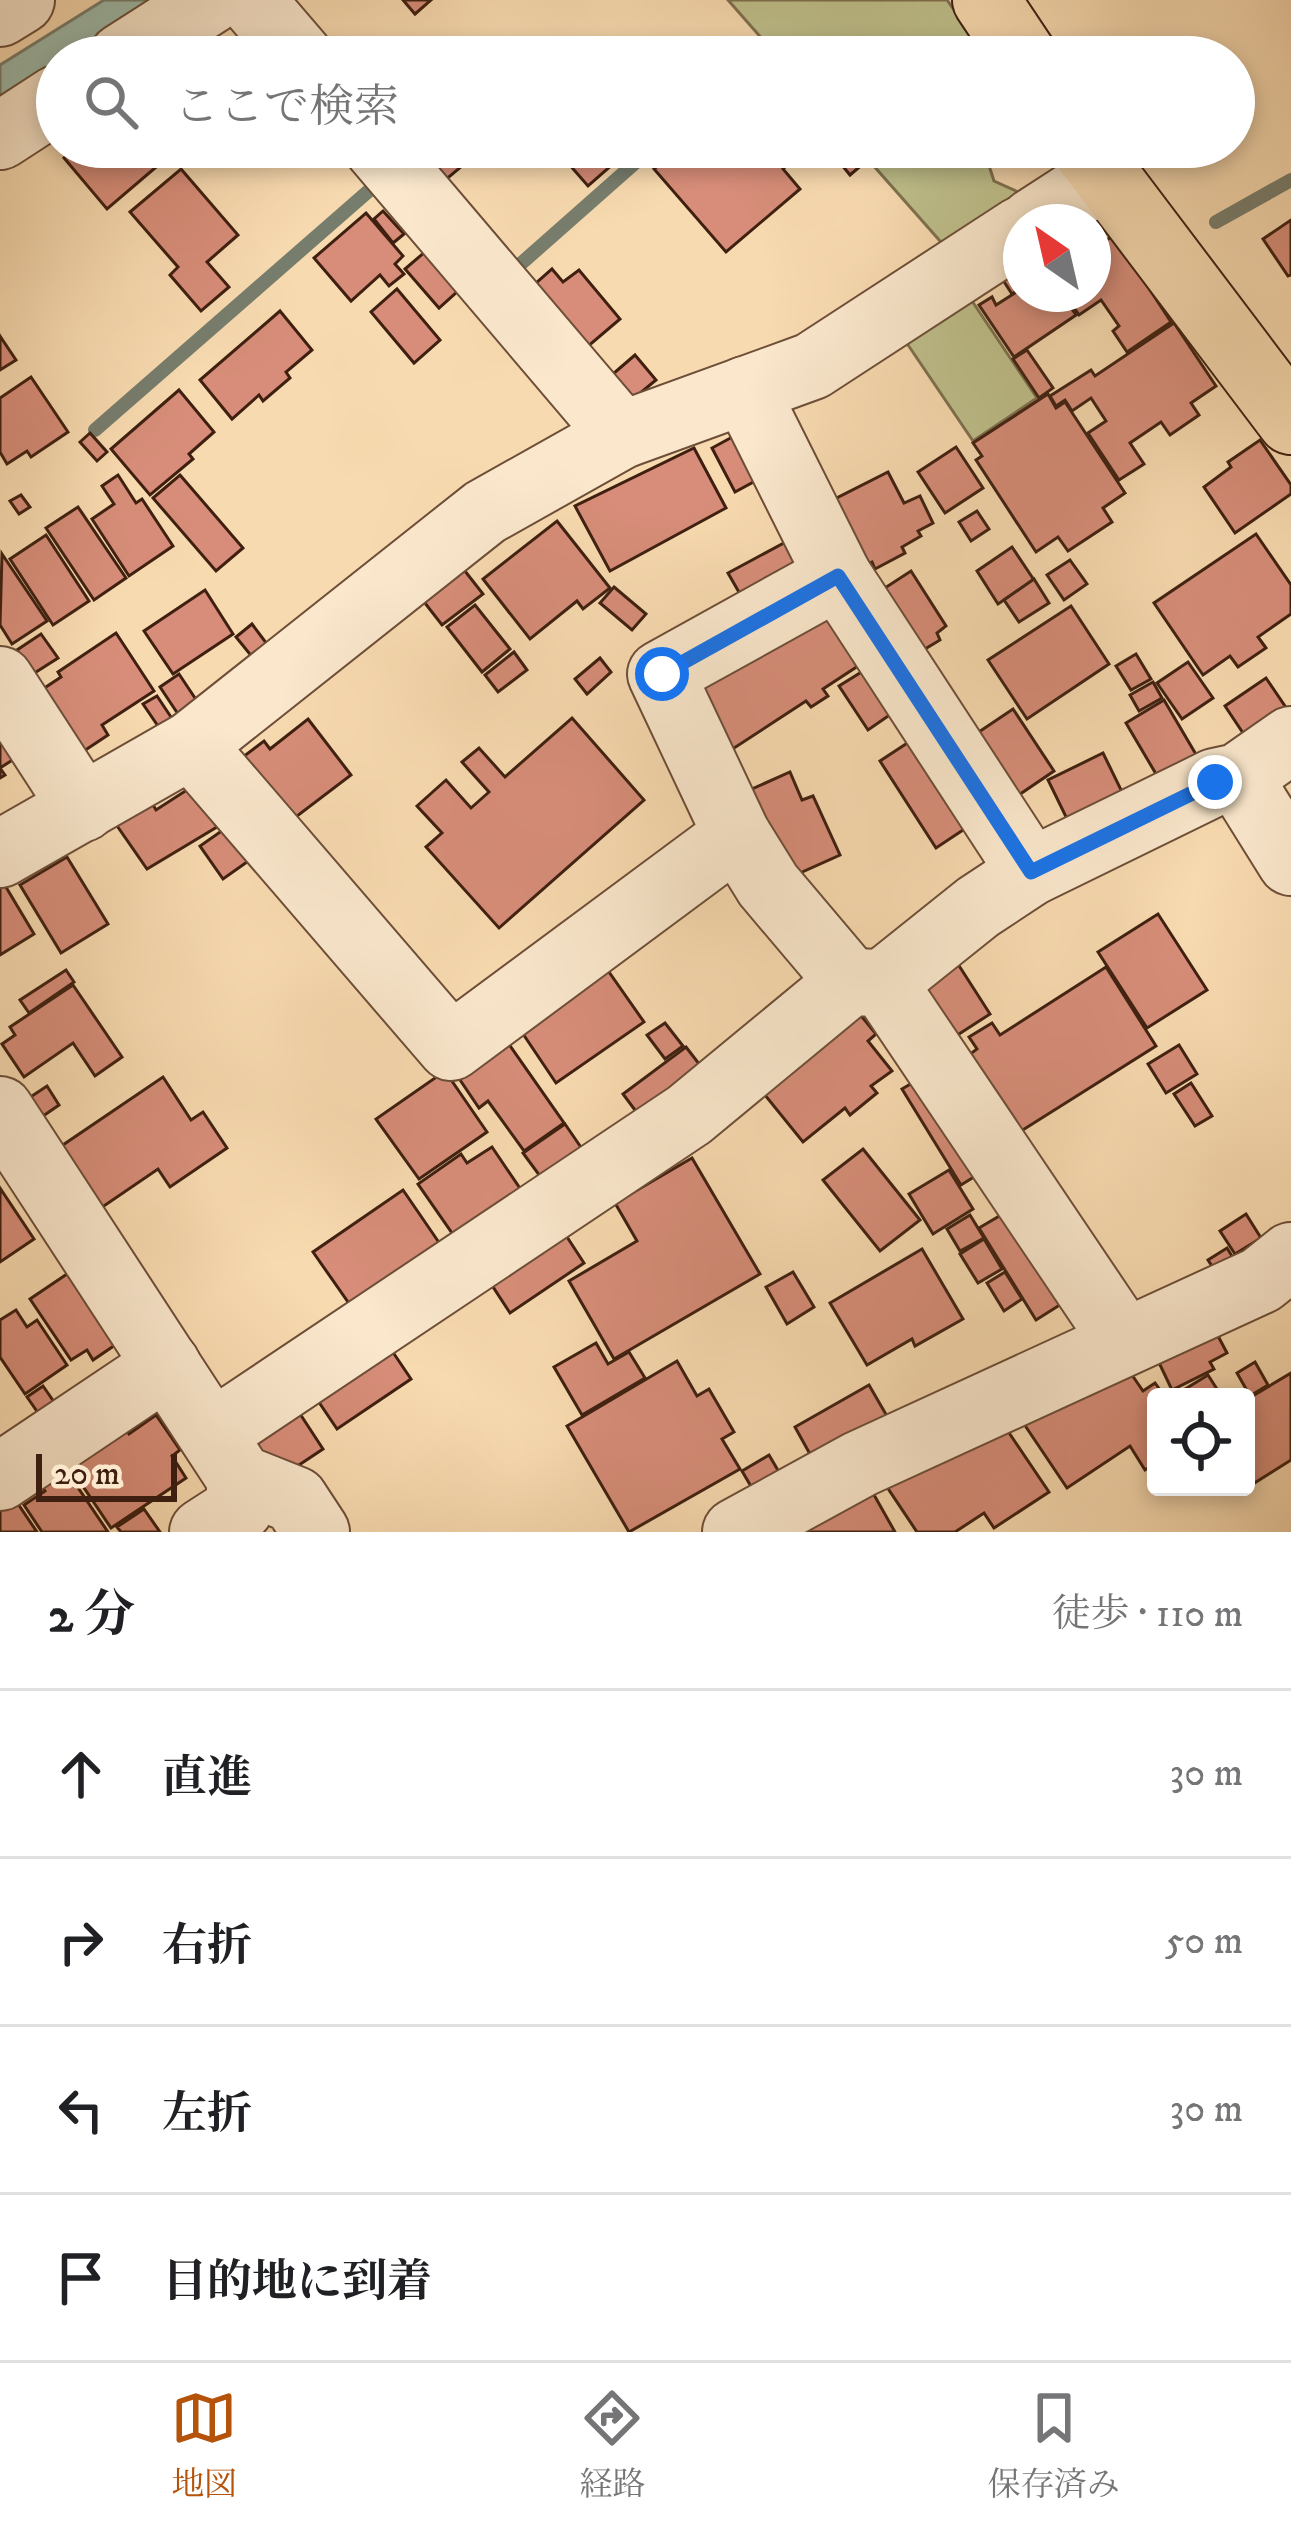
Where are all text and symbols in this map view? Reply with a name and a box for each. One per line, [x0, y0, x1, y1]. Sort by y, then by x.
search box [36, 36, 1255, 168]
icon: search [78, 69, 144, 135]
text: ここで検索 [174, 80, 399, 136]
north arrow [1003, 204, 1111, 312]
route start [635, 647, 689, 701]
route end [1188, 755, 1242, 809]
map controls [1147, 1388, 1255, 1496]
button: locate [1147, 1388, 1255, 1496]
scale bar [36, 1448, 177, 1501]
text: 20 m [54, 1454, 120, 1495]
text: 2 分 [48, 1584, 135, 1648]
text: 徒歩 · 110 m [1052, 1590, 1243, 1639]
icon: ahead [48, 1741, 114, 1807]
text: 30 m [1170, 1749, 1243, 1798]
text: 直進 [162, 1751, 252, 1807]
icon: right [48, 1909, 114, 1975]
text: 50 m [1165, 1917, 1243, 1966]
text: 右折 [162, 1919, 252, 1975]
icon: left [48, 2077, 114, 2143]
text: 30 m [1170, 2085, 1243, 2134]
text: 左折 [162, 2087, 252, 2143]
icon: arrive [48, 2245, 114, 2311]
text: 目的地に到着 [162, 2255, 432, 2311]
tab: 地図 [171, 2385, 237, 2506]
tab: 経路 [579, 2385, 645, 2506]
tab: 保存済み [988, 2385, 1120, 2506]

